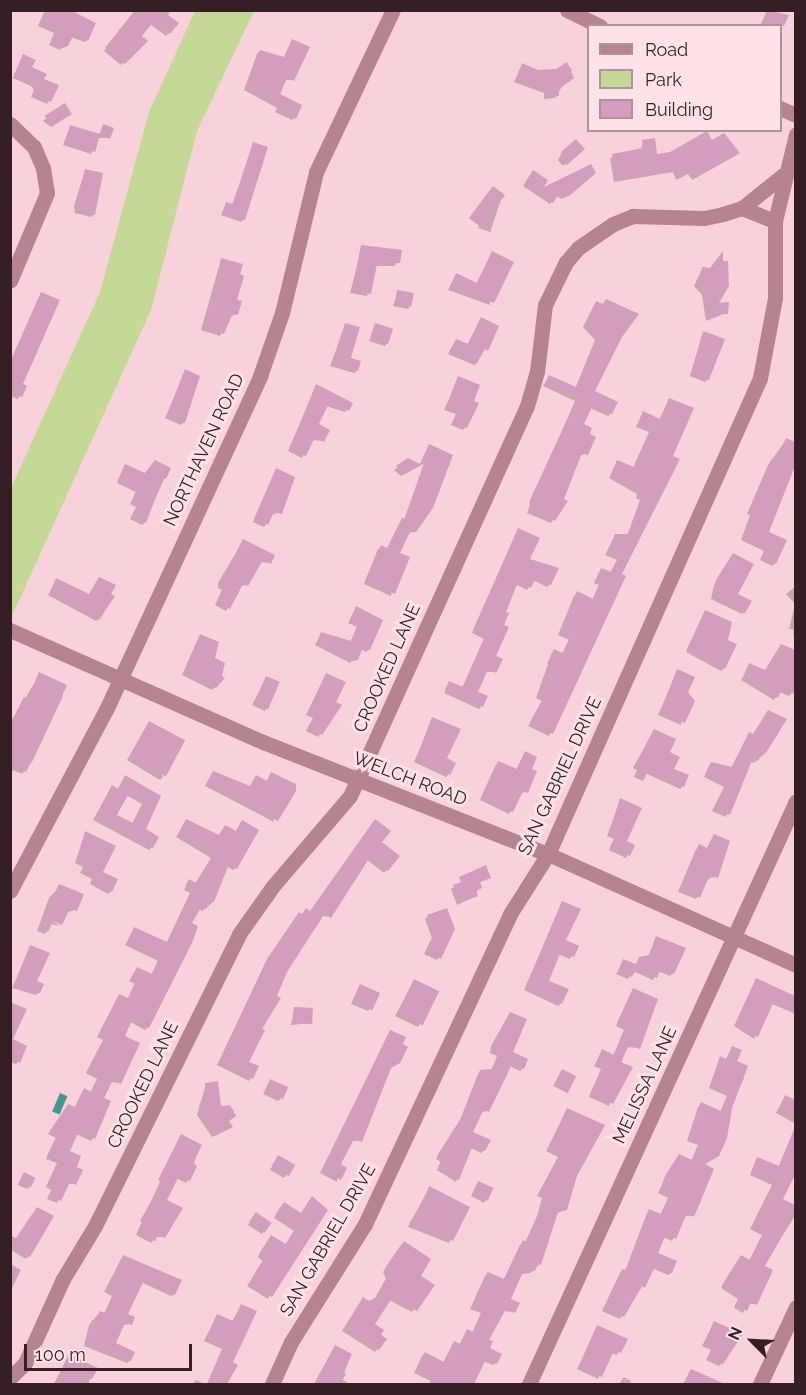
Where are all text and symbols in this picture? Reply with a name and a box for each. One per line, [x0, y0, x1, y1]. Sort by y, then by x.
legend [587, 24, 782, 132]
text: Road [645, 39, 688, 60]
text: Park [645, 69, 682, 90]
text: Building [645, 99, 713, 120]
street label: NORTHAVEN ROAD [159, 370, 249, 530]
street label: CROOKED LANE [349, 600, 425, 736]
street label: SAN GABRIEL DRIVE [514, 693, 606, 859]
street label: WELCH ROAD [350, 747, 470, 811]
street label: CROOKED LANE [103, 1018, 183, 1152]
street label: MELISSA LANE [608, 1023, 682, 1147]
street label: SAN GABRIEL DRIVE [275, 1160, 381, 1320]
north arrow [722, 1311, 782, 1371]
text: N [724, 1324, 746, 1343]
scale bar [27, 1332, 195, 1370]
text: 100 m [35, 1344, 86, 1365]

